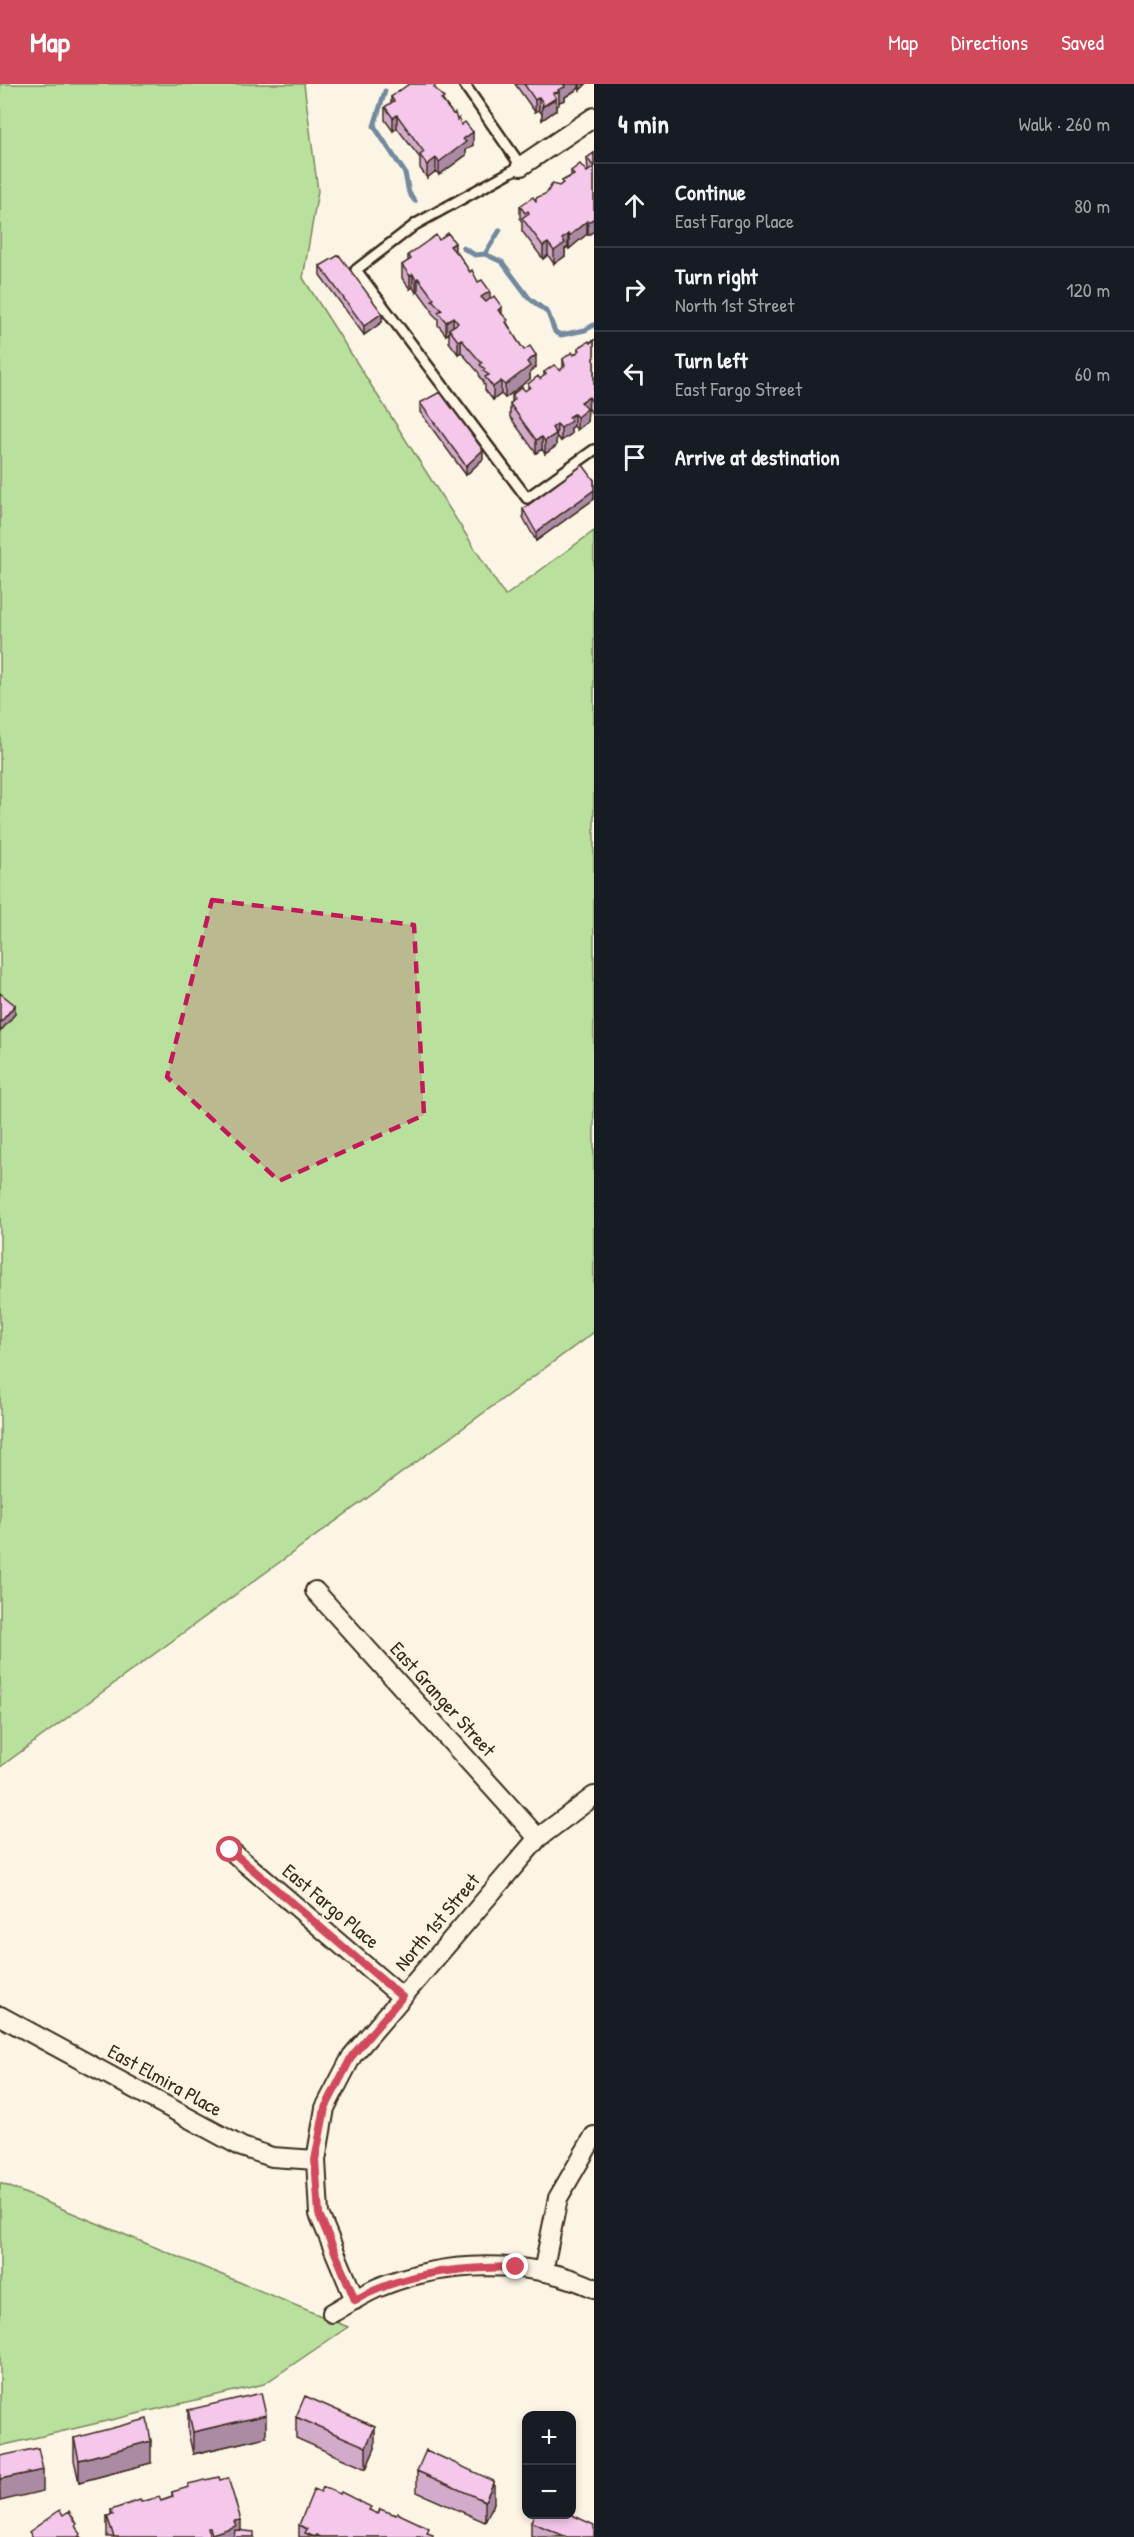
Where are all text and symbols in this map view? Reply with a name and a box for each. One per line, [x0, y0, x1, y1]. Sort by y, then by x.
text: Map [30, 23, 70, 61]
text: Map [888, 28, 918, 57]
text: Directions [951, 28, 1028, 57]
text: Saved [1061, 28, 1104, 57]
text: 4 min [618, 106, 669, 141]
text: Walk · 260 m [1019, 110, 1110, 137]
text: Continue [675, 177, 746, 207]
icon: ahead [618, 189, 651, 222]
text: 80 m [1074, 192, 1110, 219]
text: East Fargo Place [675, 207, 794, 234]
text: Turn right [675, 261, 758, 291]
icon: right [618, 273, 651, 306]
text: 120 m [1066, 276, 1110, 303]
text: North 1st Street [675, 291, 794, 318]
text: Turn left [675, 345, 748, 375]
icon: left [618, 357, 651, 390]
text: 60 m [1075, 360, 1110, 387]
text: East Fargo Street [675, 375, 802, 402]
icon: arrive [618, 441, 651, 474]
text: Arrive at destination [675, 442, 840, 472]
street label: East Granger Street [385, 1635, 503, 1763]
route start [216, 1836, 242, 1862]
street label: East Fargo Place [277, 1857, 386, 1954]
street label: North 1st Street [388, 1866, 486, 1976]
street label: East Elmira Place [103, 2037, 227, 2122]
route end [502, 2253, 528, 2279]
map controls [522, 2411, 576, 2519]
button: + [522, 2411, 576, 2465]
button: − [522, 2465, 576, 2519]

